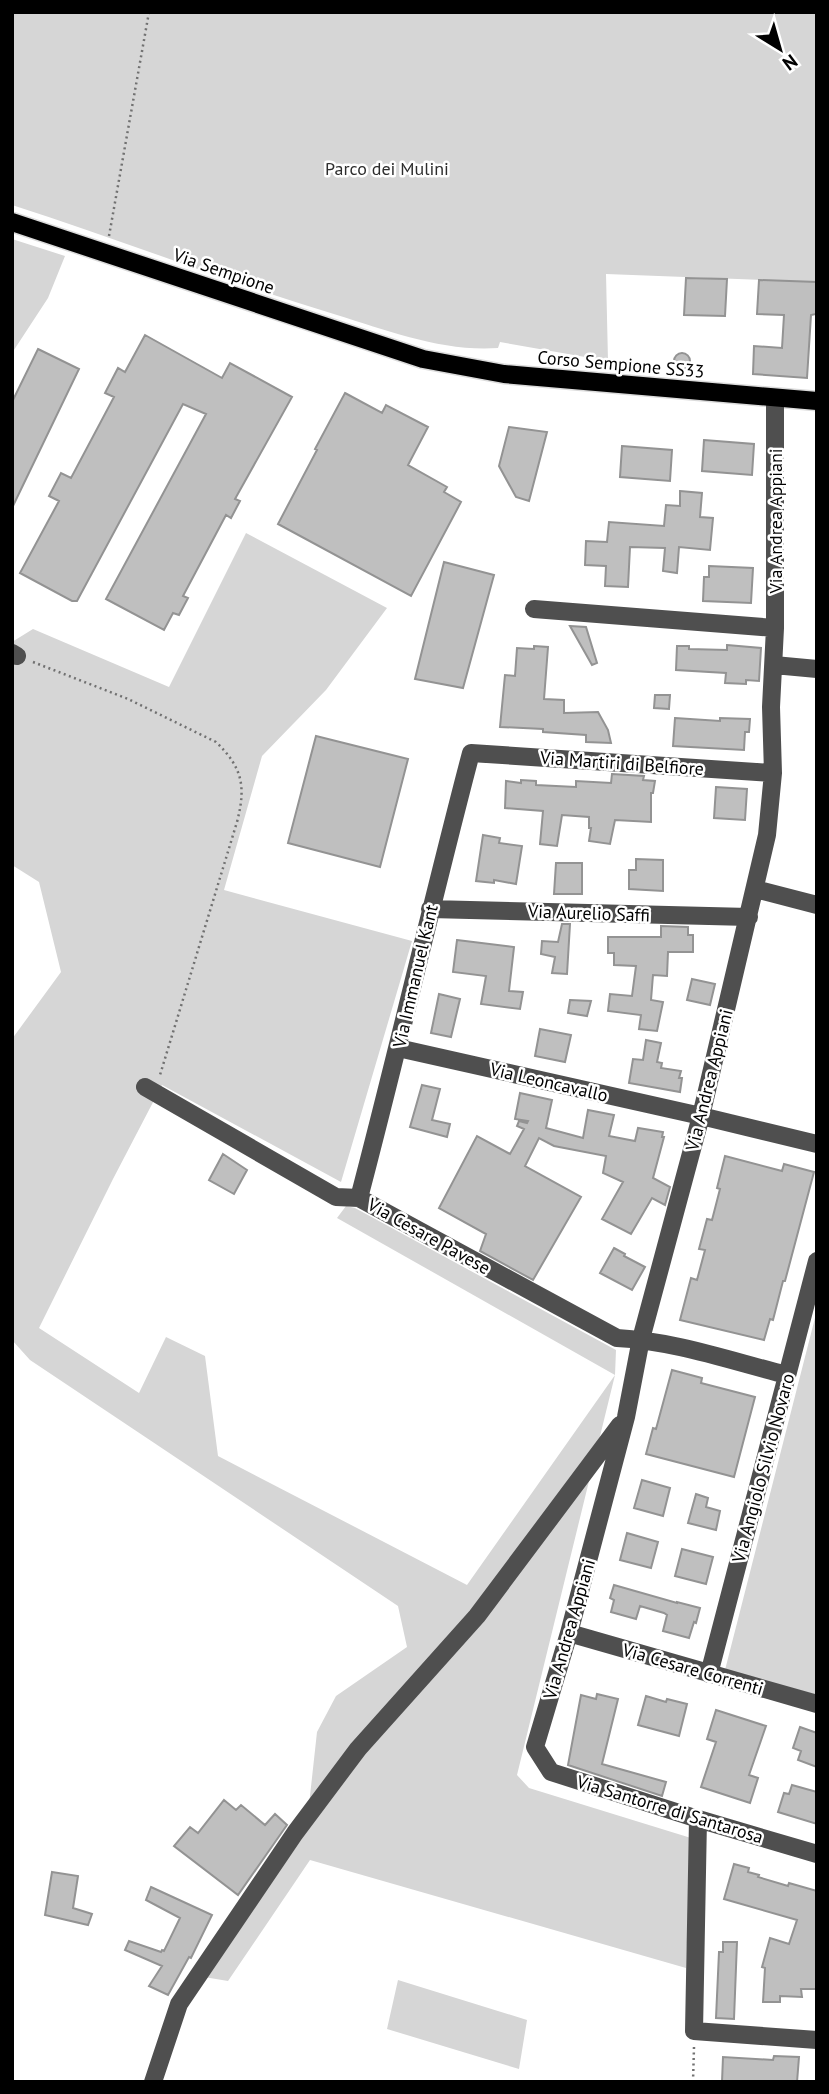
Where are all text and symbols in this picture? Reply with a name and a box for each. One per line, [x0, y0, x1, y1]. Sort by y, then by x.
north arrow [745, 14, 815, 84]
text: N [778, 49, 802, 76]
park label: Parco dei Mulini [325, 157, 449, 180]
street label: Via Sempione [170, 243, 278, 299]
street label: Corso Sempione SS33 [537, 345, 705, 383]
street label: Via Andrea Appiani [764, 448, 787, 595]
street label: Via Martiri di Belfiore [538, 746, 705, 780]
street label: Via Aurelio Saffi [527, 899, 650, 927]
street label: Via Immanuel Kant [387, 902, 443, 1051]
street label: Via Andrea Appiani [680, 1007, 738, 1154]
street label: Via Leoncavallo [487, 1057, 610, 1107]
street label: Via Cesare Pavese [363, 1192, 494, 1279]
street label: Via Angiolo Silvio Novaro [726, 1371, 799, 1566]
street label: Via Andrea Appiani [538, 1556, 600, 1703]
street label: Via Cesare Correnti [619, 1638, 766, 1700]
street label: Via Santorre di Santarosa [573, 1769, 766, 1848]

